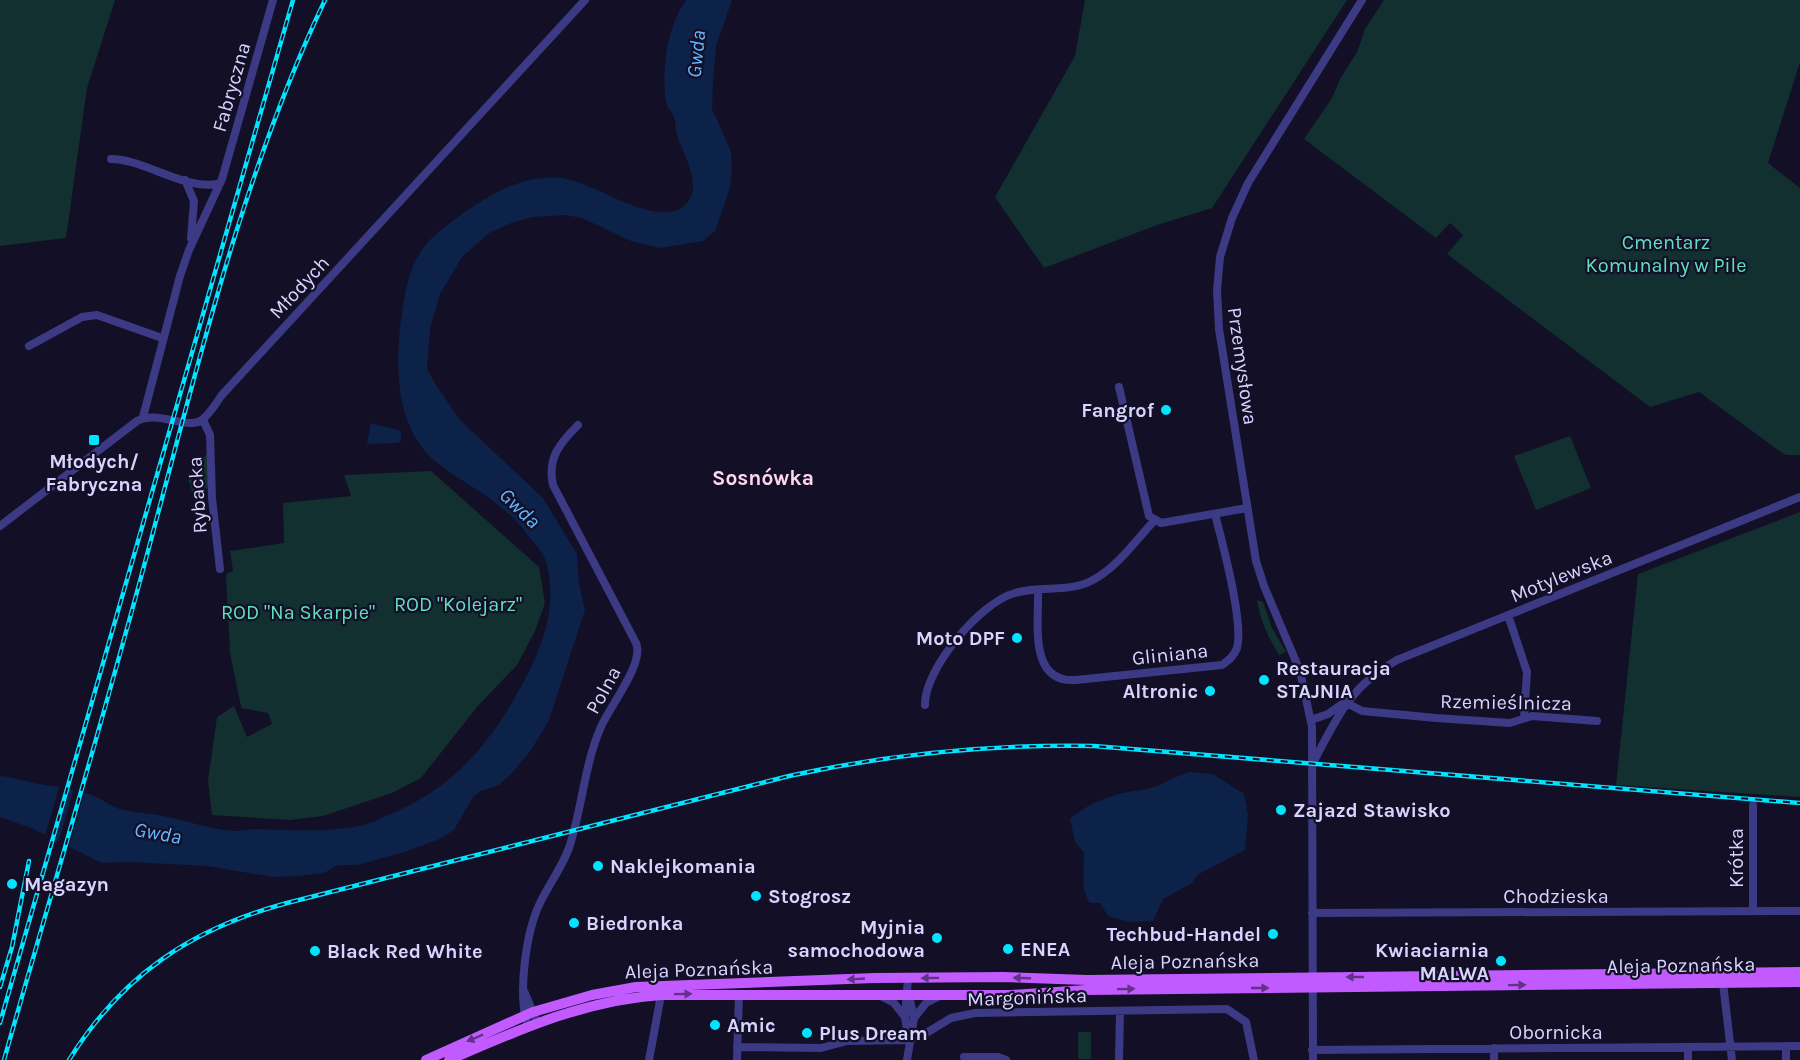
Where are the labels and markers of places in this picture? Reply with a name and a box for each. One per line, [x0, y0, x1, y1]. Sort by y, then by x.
place label: Fangrof [1081, 399, 1155, 422]
marker: Fangrof [1159, 403, 1173, 417]
marker: Młodych/ Fabryczna [87, 433, 101, 447]
place label: Młodych/ Fabryczna [46, 450, 143, 496]
place label: Moto DPF [916, 627, 1005, 650]
marker: Moto DPF [1010, 631, 1024, 645]
place label: Restauracja STAJNIA [1276, 657, 1391, 703]
marker: Restauracja STAJNIA [1257, 673, 1271, 687]
place label: Altronic [1123, 680, 1198, 703]
marker: Altronic [1203, 684, 1217, 698]
place label: Zajazd Stawisko [1293, 799, 1451, 822]
marker: Zajazd Stawisko [1274, 803, 1288, 817]
place label: Naklejkomania [610, 855, 756, 878]
marker: Naklejkomania [591, 859, 605, 873]
place label: Magazyn [24, 873, 109, 896]
marker: Magazyn [5, 877, 19, 891]
place label: Stogrosz [768, 885, 851, 908]
marker: Stogrosz [749, 889, 763, 903]
place label: Biedronka [586, 912, 684, 935]
marker: Biedronka [567, 916, 581, 930]
place label: Myjnia samochodowa [788, 916, 925, 962]
place label: Techbud-Handel [1107, 923, 1261, 946]
marker: Techbud-Handel [1266, 927, 1280, 941]
marker: Myjnia samochodowa [930, 931, 944, 945]
place label: ENEA [1020, 938, 1071, 961]
place label: Kwiaciarnia MALWA [1375, 939, 1489, 985]
place label: Black Red White [327, 940, 482, 963]
marker: ENEA [1001, 942, 1015, 956]
marker: Black Red White [308, 944, 322, 958]
marker: Kwiaciarnia MALWA [1494, 954, 1508, 968]
place label: Amic [727, 1014, 776, 1037]
marker: Amic [708, 1018, 722, 1032]
place label: Plus Dream [819, 1022, 928, 1045]
marker: Plus Dream [800, 1026, 814, 1040]

